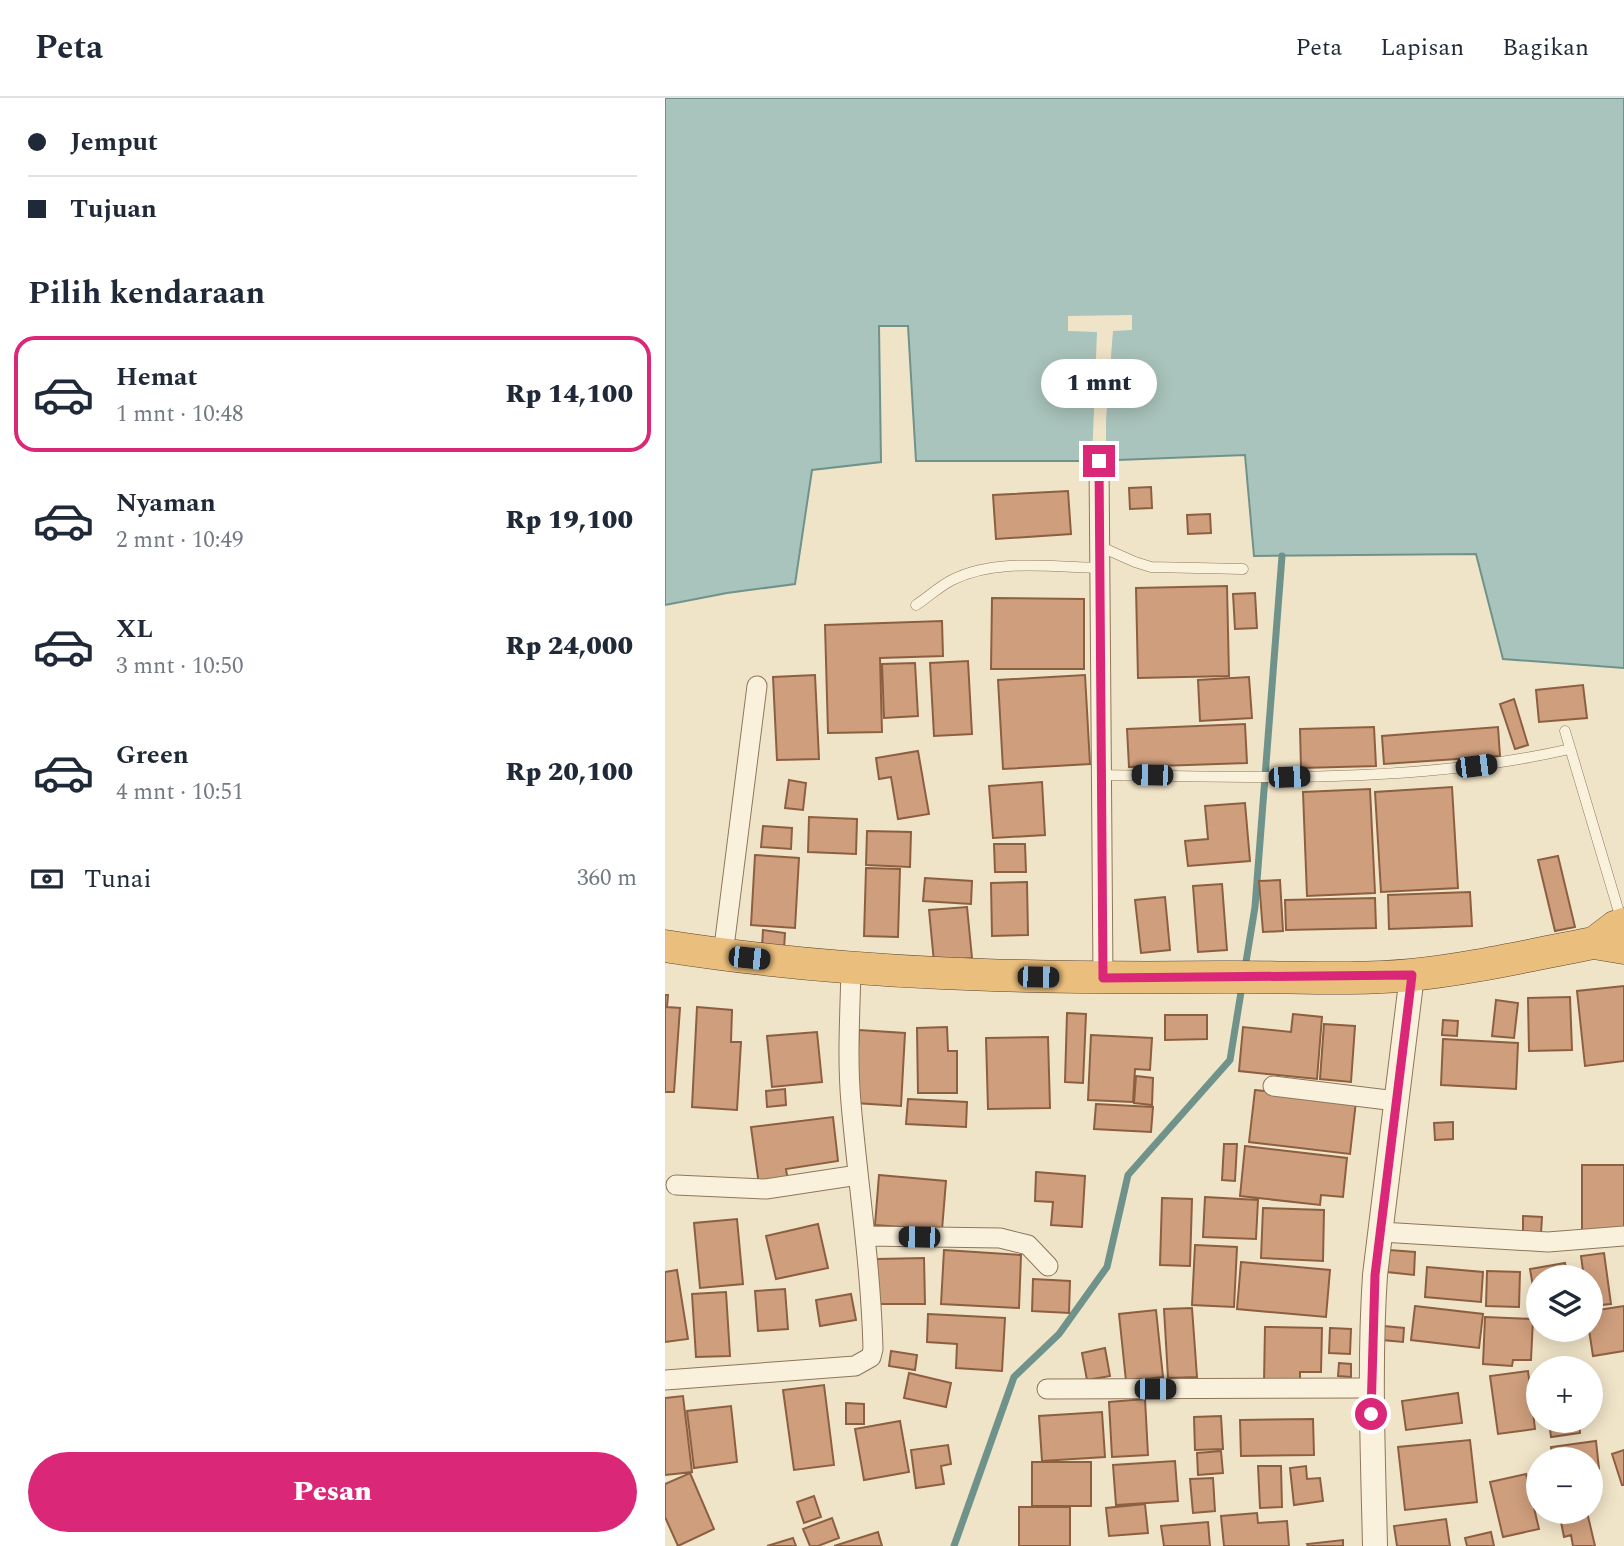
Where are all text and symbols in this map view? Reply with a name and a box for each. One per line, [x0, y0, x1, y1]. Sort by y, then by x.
text: Peta [35, 23, 103, 73]
text: Peta [1295, 30, 1342, 66]
text: Lapisan [1380, 30, 1464, 66]
text: Bagikan [1502, 30, 1589, 66]
text: Jemput [70, 122, 158, 162]
text: Tujuan [70, 189, 157, 229]
text: Pilih kendaraan [28, 269, 265, 318]
text: Hemat [116, 357, 197, 397]
callout: 1 mnt [1041, 360, 1157, 408]
icon: car [32, 363, 95, 426]
text: 1 mnt [1067, 366, 1132, 401]
text: Rp 14,100 [505, 374, 633, 414]
text: 1 mnt · 10:48 [116, 397, 244, 432]
route end [1083, 445, 1115, 477]
text: Nyaman [116, 483, 216, 523]
icon: car [32, 489, 95, 552]
text: Rp 19,100 [505, 500, 633, 540]
text: 2 mnt · 10:49 [116, 523, 244, 558]
text: XL [116, 609, 153, 649]
icon: car [32, 615, 95, 678]
text: Rp 24,000 [505, 626, 633, 666]
text: 3 mnt · 10:50 [116, 649, 244, 684]
text: Green [116, 735, 189, 775]
icon: car [32, 741, 95, 804]
text: Rp 20,100 [505, 752, 633, 792]
car [1454, 753, 1499, 779]
car [1131, 764, 1174, 786]
car [1268, 766, 1311, 788]
text: 4 mnt · 10:51 [116, 775, 244, 810]
text: Tunai [84, 859, 152, 899]
icon: cash [28, 860, 66, 898]
text: 360 m [577, 861, 637, 896]
car [728, 945, 771, 971]
car [1017, 966, 1060, 988]
car [898, 1226, 941, 1248]
map controls [1526, 1265, 1603, 1524]
button: layers [1526, 1265, 1603, 1342]
button: + [1526, 1356, 1603, 1433]
car [1135, 1379, 1177, 1400]
route start [1355, 1398, 1387, 1430]
button: − [1526, 1447, 1603, 1524]
button: Pesan [28, 1452, 637, 1532]

